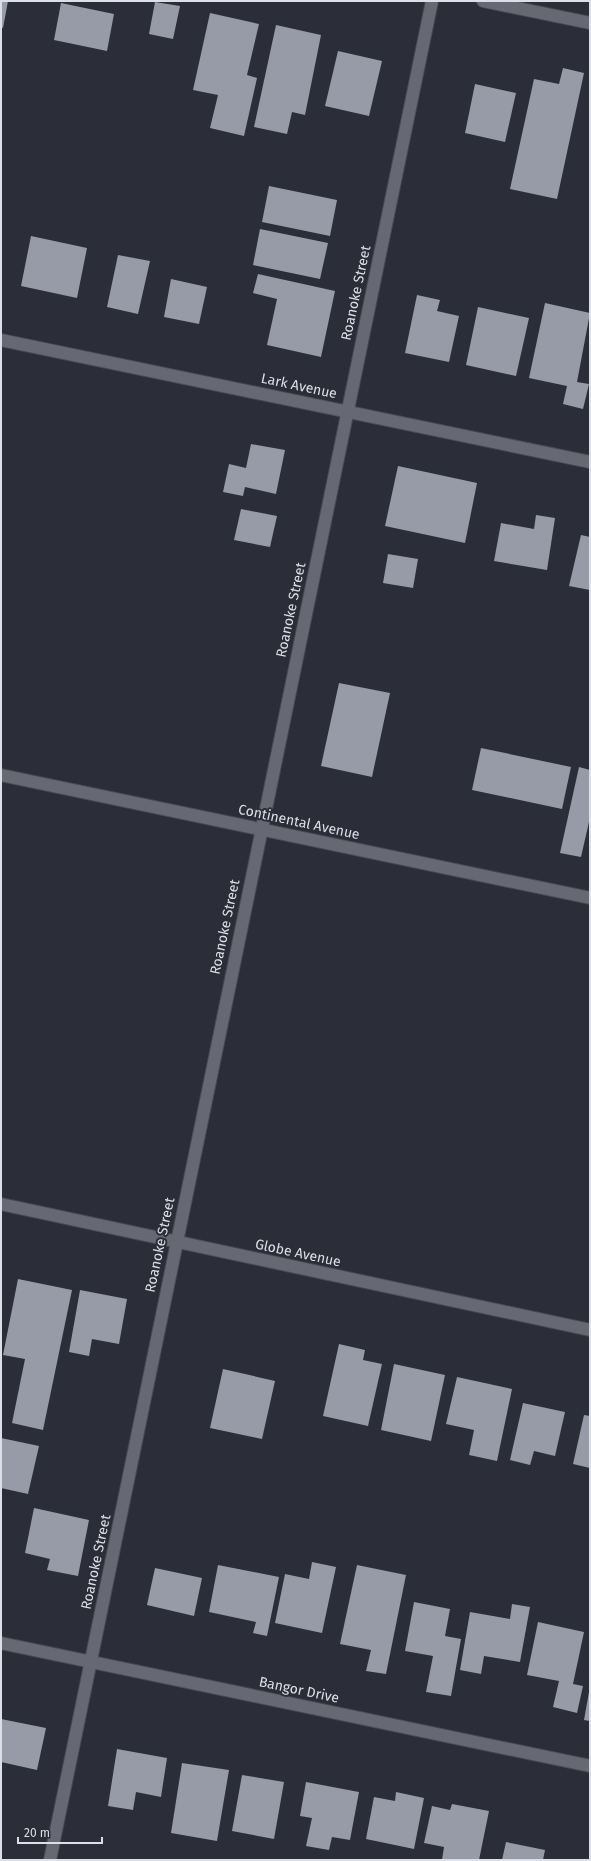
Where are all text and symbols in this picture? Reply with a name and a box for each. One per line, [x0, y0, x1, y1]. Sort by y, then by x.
street label: Roanoke Street [338, 243, 375, 342]
street label: Lark Avenue [259, 370, 339, 402]
street label: Roanoke Street [273, 560, 310, 659]
street label: Continental Avenue [237, 801, 361, 843]
street label: Roanoke Street [207, 877, 244, 976]
street label: Roanoke Street [142, 1195, 179, 1294]
street label: Globe Avenue [254, 1236, 342, 1270]
street label: Roanoke Street [78, 1512, 115, 1611]
street label: Bangor Drive [257, 1673, 341, 1707]
scale bar [18, 1819, 102, 1845]
text: 20 m [24, 1826, 50, 1840]

